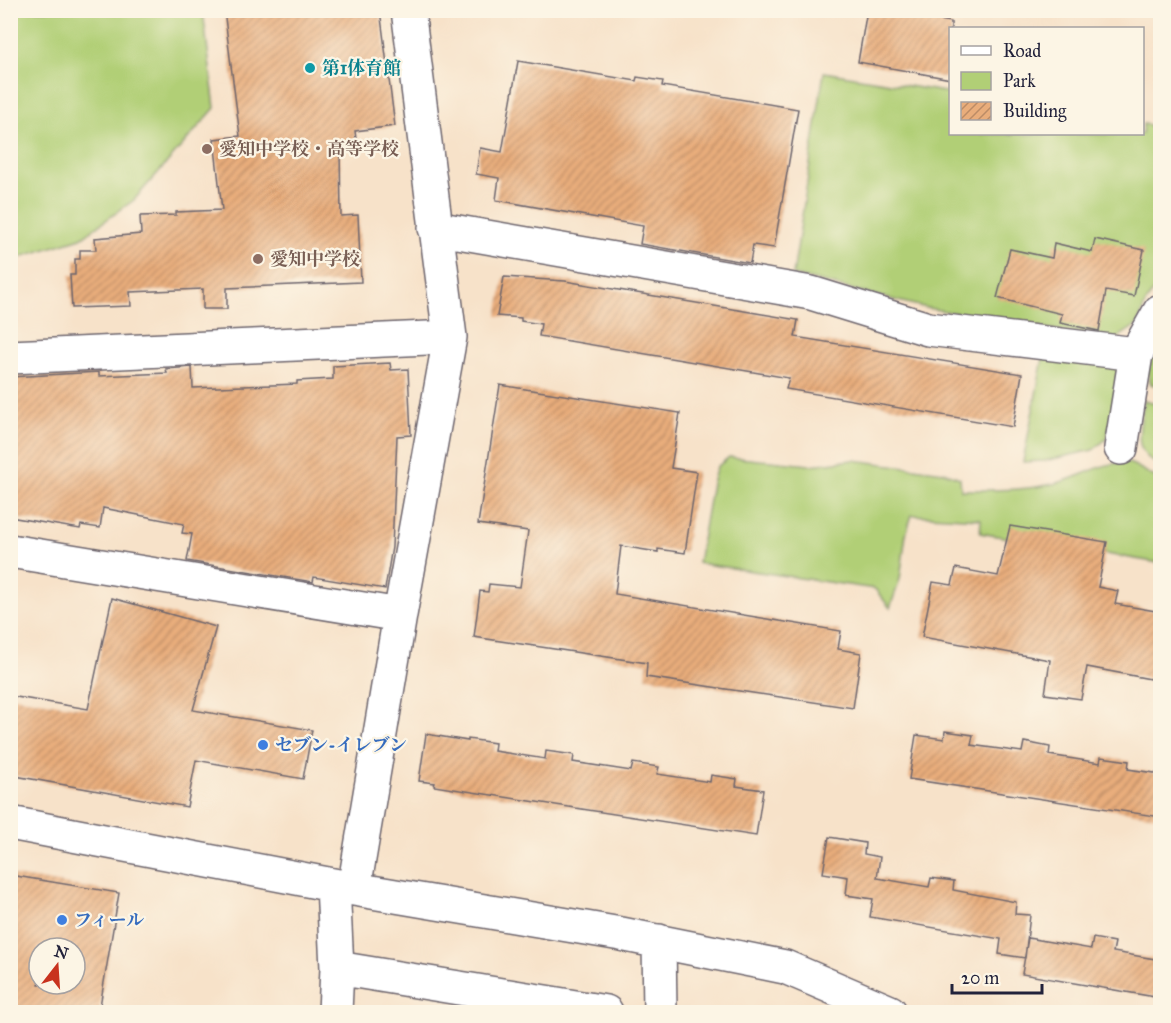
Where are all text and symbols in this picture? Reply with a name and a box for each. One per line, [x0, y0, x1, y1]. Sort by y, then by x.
legend [949, 27, 1144, 135]
text: Road [1003, 40, 1041, 62]
place label: 第1体育館 [322, 57, 401, 79]
marker: 第1体育館 [303, 61, 317, 75]
text: Park [1003, 70, 1036, 92]
text: Building [1003, 100, 1067, 123]
place label: 愛知中学校・高等学校 [219, 138, 399, 160]
marker: 愛知中学校・高等学校 [200, 142, 214, 156]
place label: 愛知中学校 [270, 248, 360, 270]
marker: 愛知中学校 [251, 252, 265, 266]
place label: セブン-イレブン [275, 734, 407, 756]
marker: セブン-イレブン [256, 738, 270, 752]
place label: フィール [74, 909, 144, 931]
marker: フィール [55, 913, 69, 927]
north arrow [27, 936, 87, 996]
text: N [52, 941, 71, 963]
scale bar [952, 957, 1042, 995]
text: 20 m [961, 967, 999, 989]

